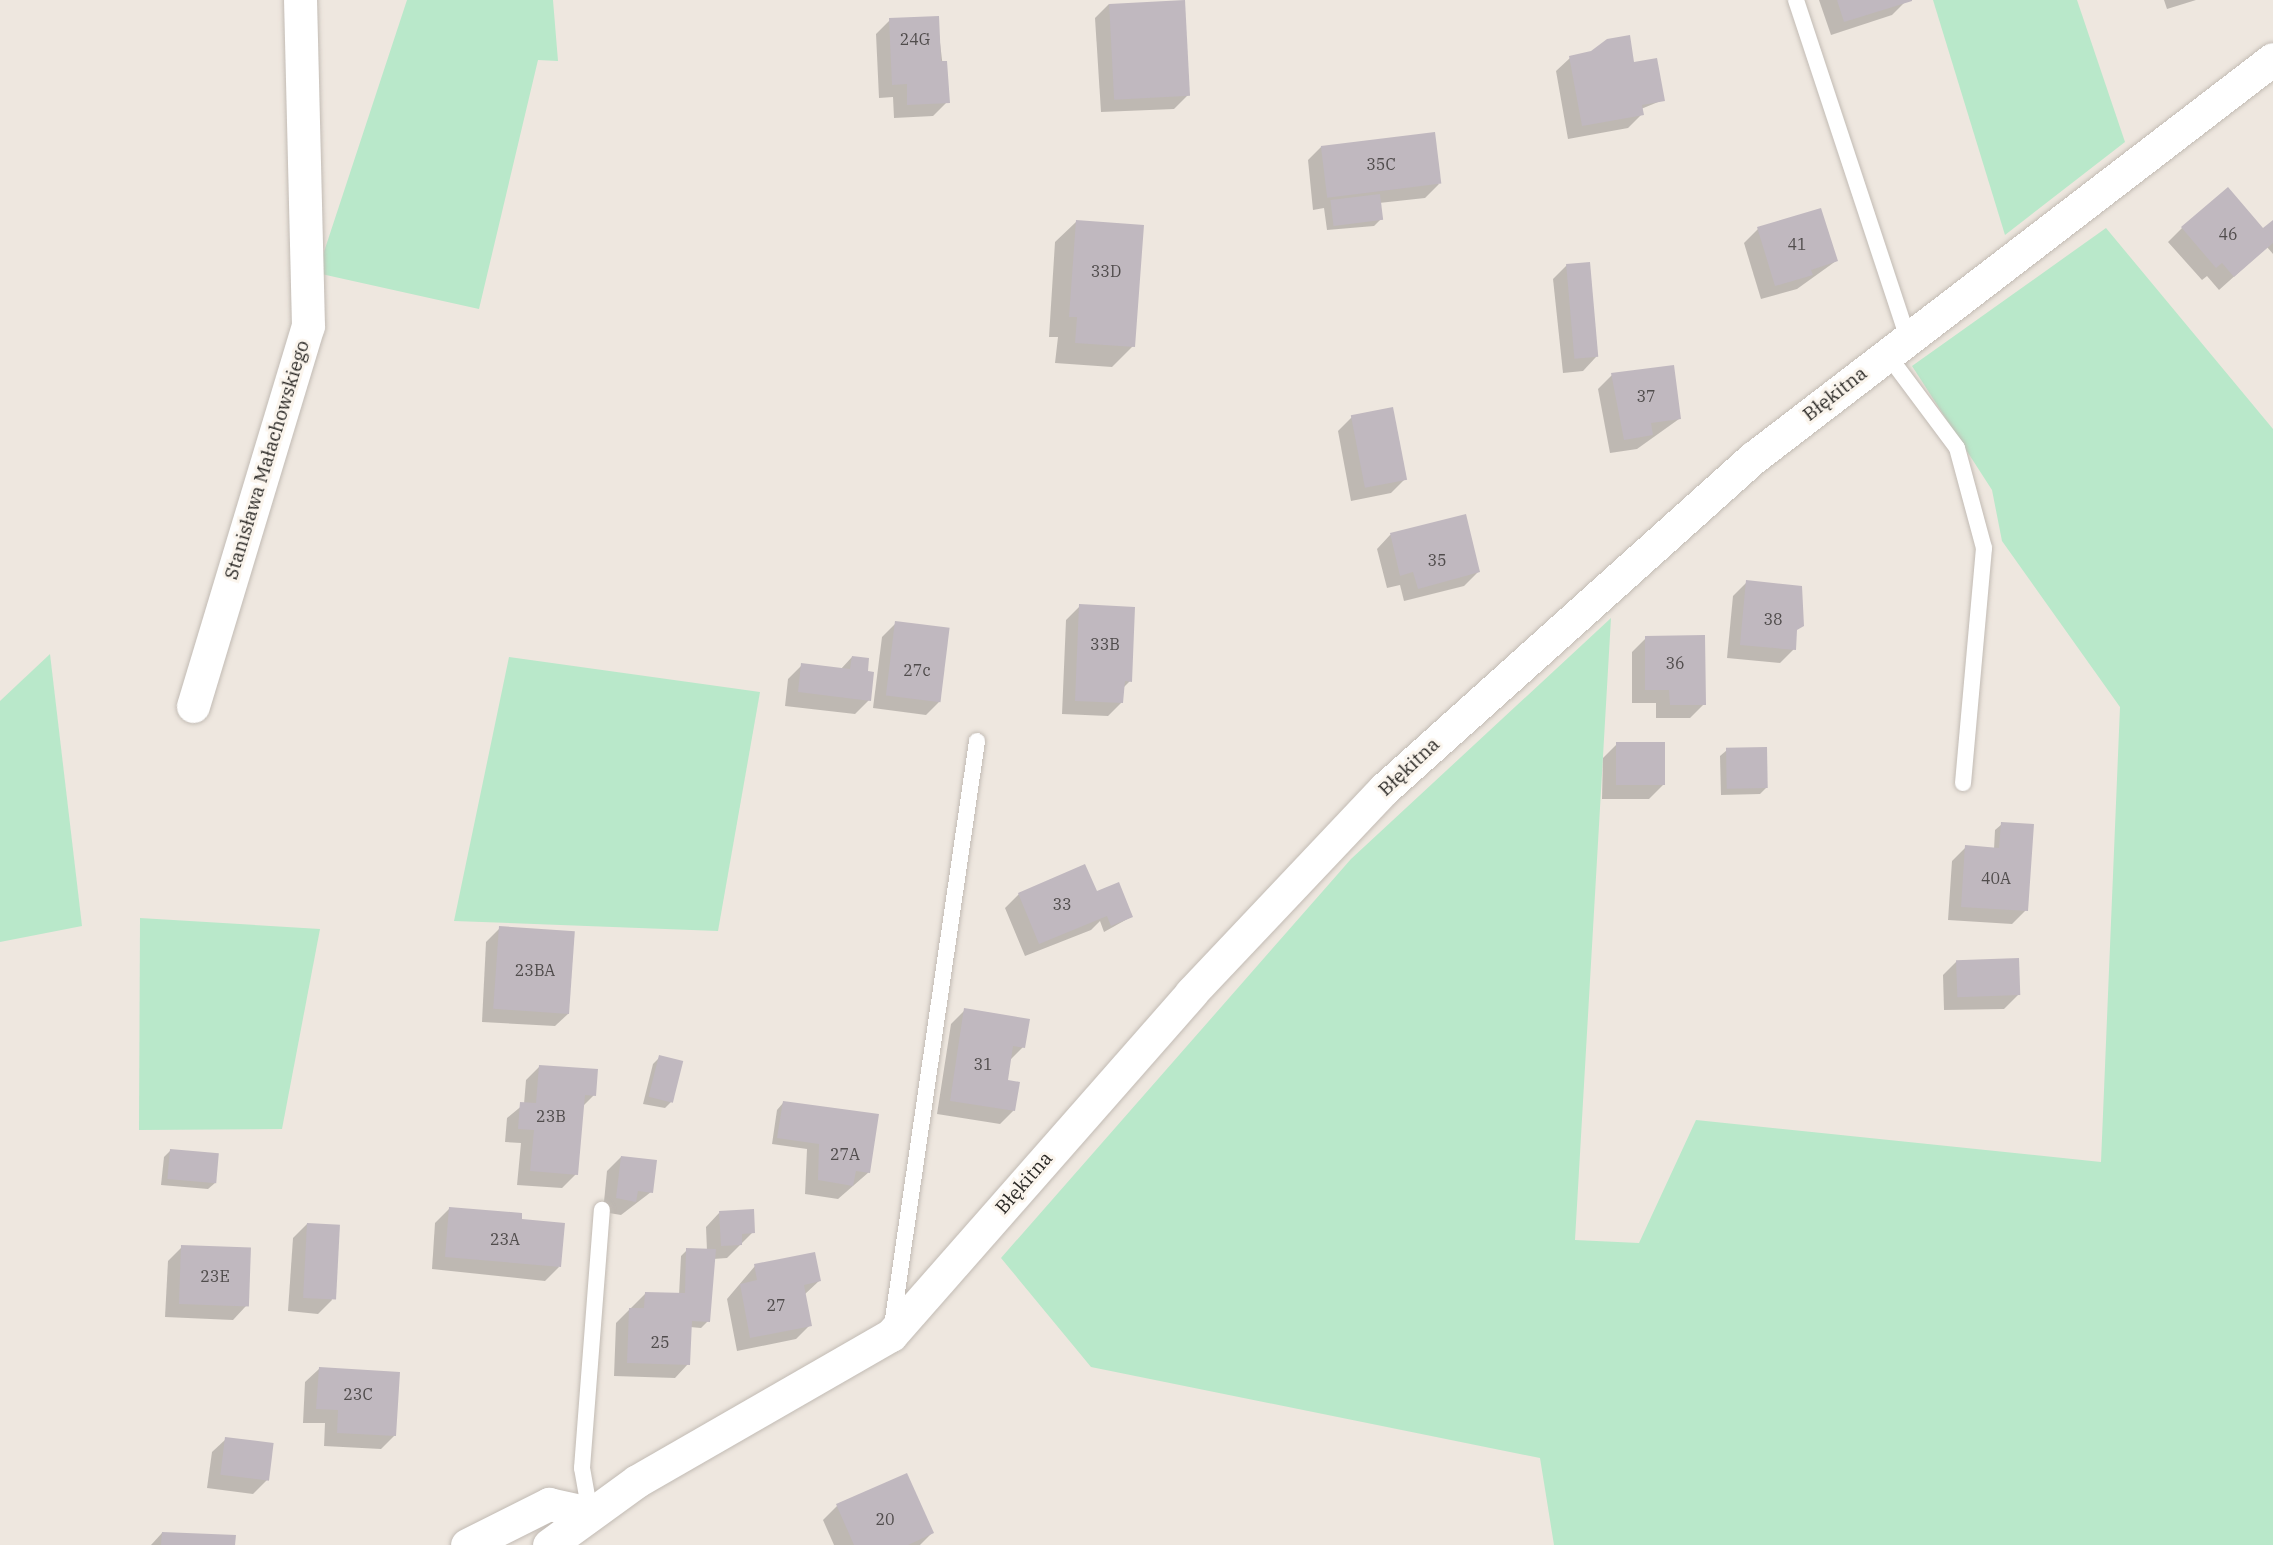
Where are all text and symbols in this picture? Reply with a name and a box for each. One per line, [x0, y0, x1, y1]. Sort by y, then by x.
house number: 24G [900, 29, 930, 49]
house number: 35C [1366, 154, 1396, 174]
house number: 46 [2218, 224, 2238, 244]
house number: 41 [1787, 234, 1807, 254]
house number: 33D [1091, 261, 1121, 281]
street label: Stanisława Małachowskiego [220, 338, 314, 582]
street label: Błękitna [1798, 362, 1872, 426]
house number: 37 [1636, 386, 1656, 406]
house number: 35 [1427, 550, 1447, 570]
house number: 38 [1763, 609, 1783, 629]
house number: 33B [1090, 634, 1120, 654]
house number: 36 [1665, 653, 1685, 673]
house number: 27c [903, 660, 931, 680]
street label: Błękitna [1374, 733, 1444, 801]
house number: 40A [1981, 868, 2011, 888]
house number: 33 [1052, 894, 1072, 914]
house number: 23BA [515, 960, 555, 980]
house number: 31 [973, 1054, 993, 1074]
house number: 23B [536, 1106, 566, 1126]
house number: 27A [830, 1144, 860, 1164]
street label: Błękitna [991, 1147, 1057, 1219]
house number: 23A [490, 1229, 520, 1249]
house number: 23E [200, 1266, 230, 1286]
house number: 27 [766, 1295, 786, 1315]
house number: 25 [650, 1332, 670, 1352]
house number: 23C [343, 1384, 373, 1404]
house number: 20 [875, 1509, 895, 1529]

